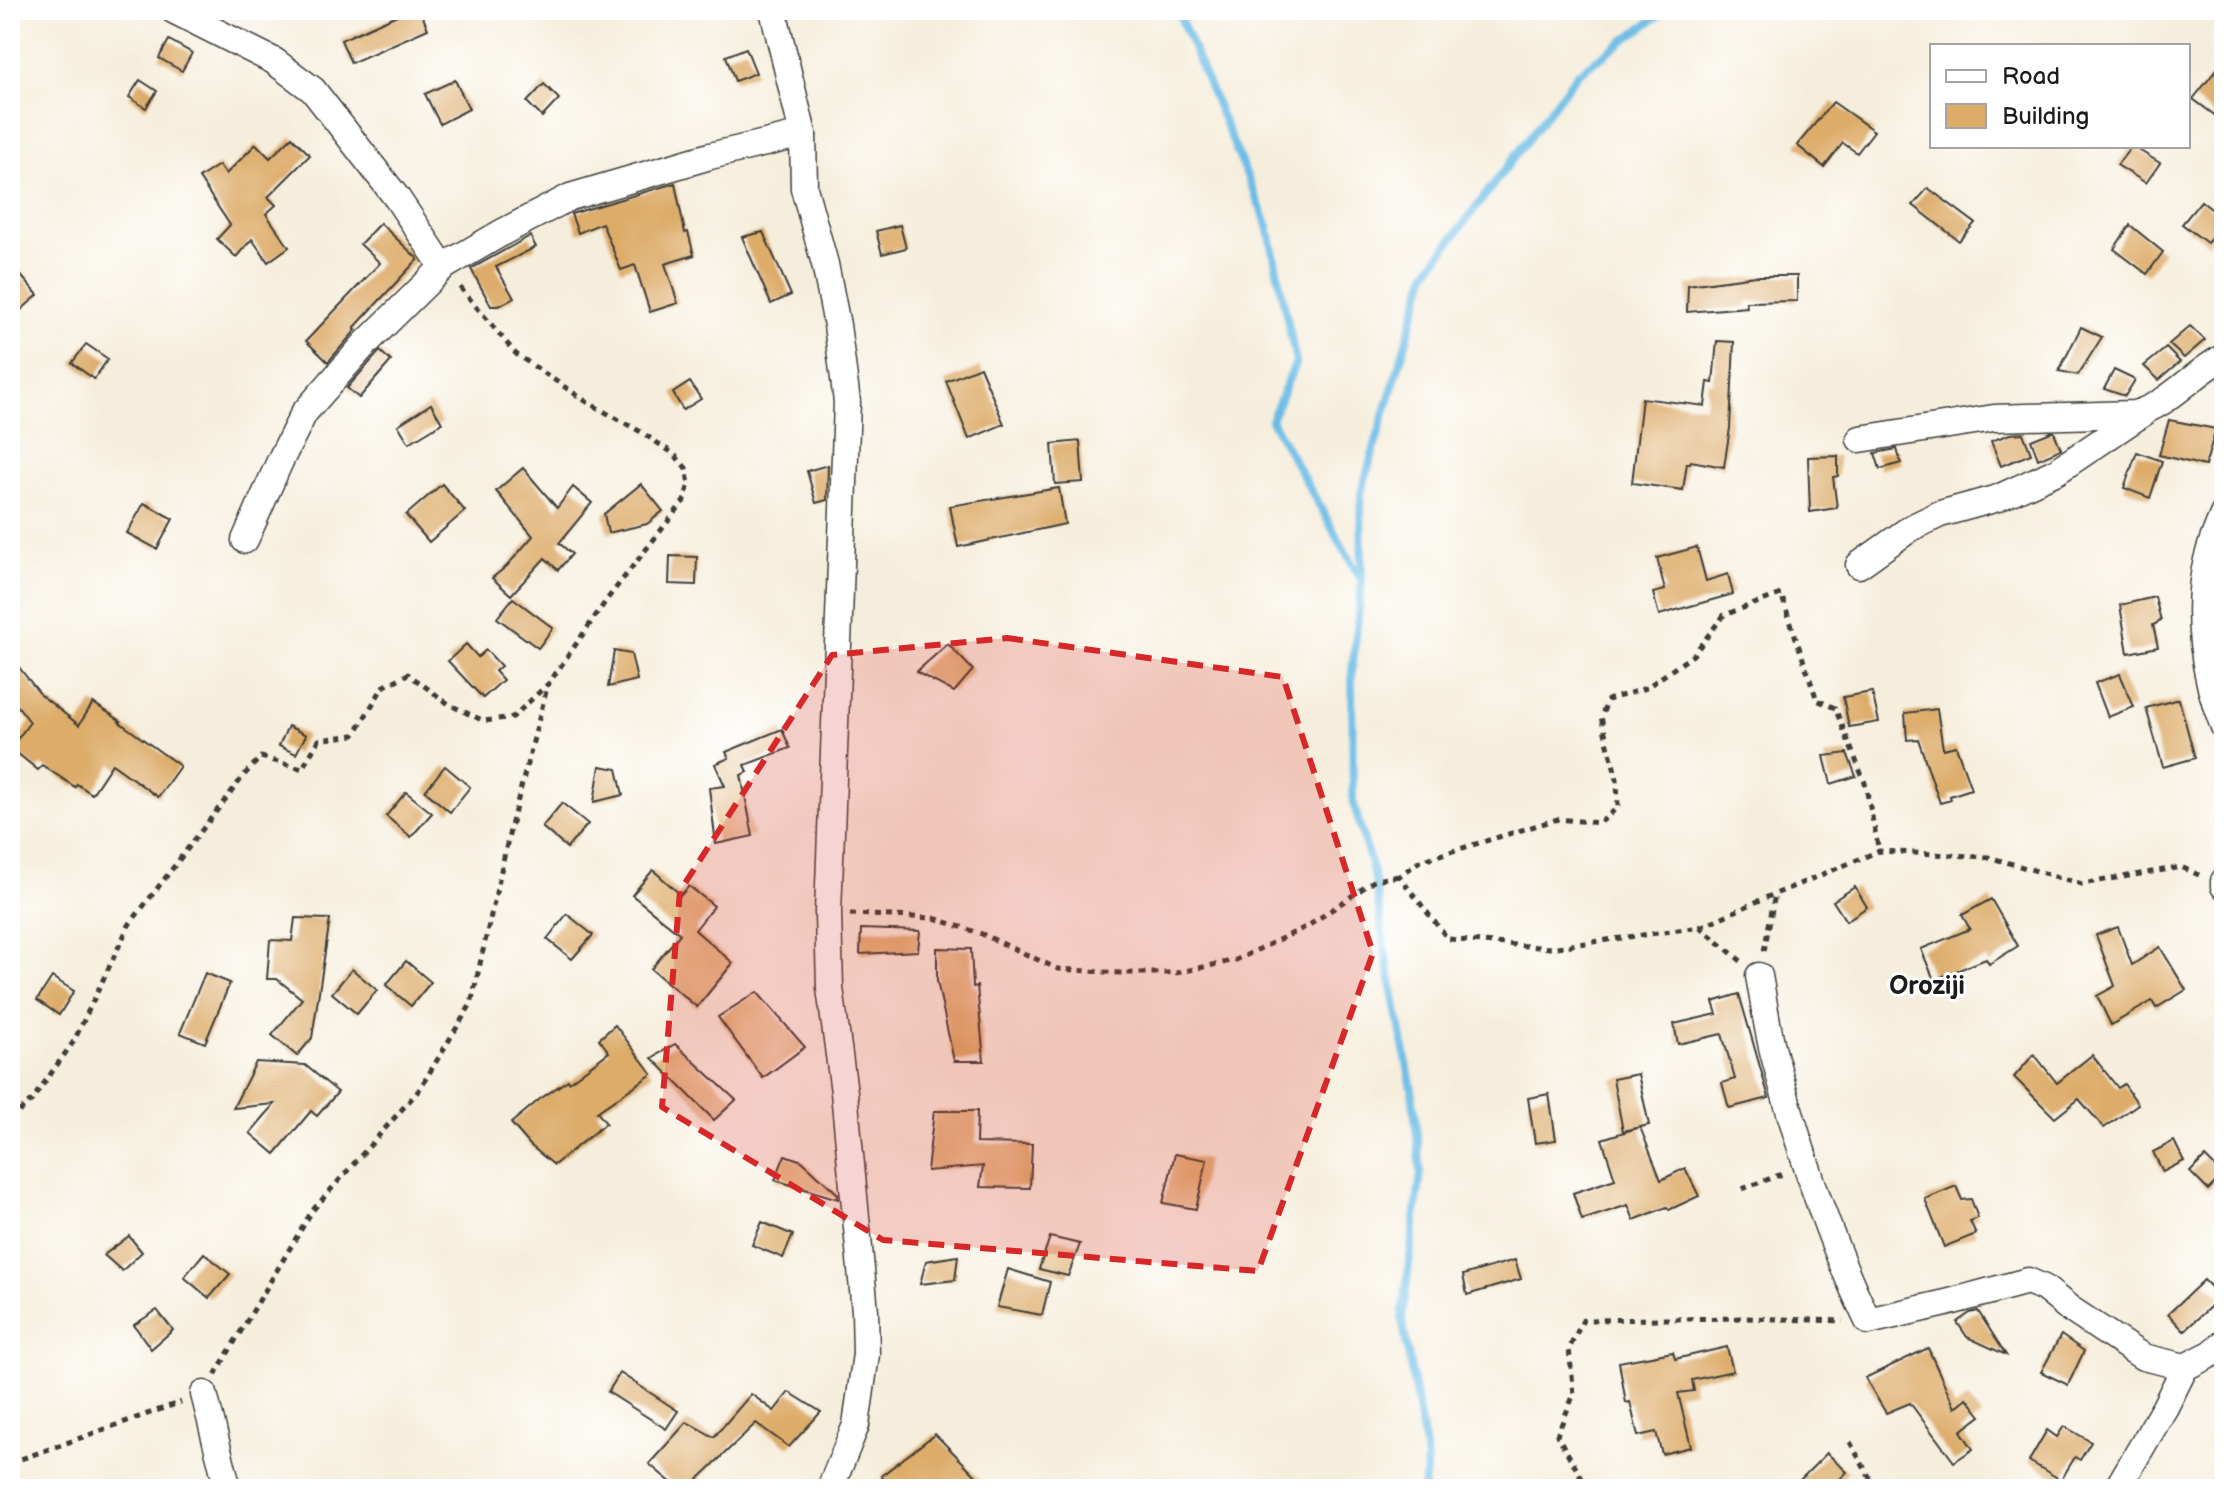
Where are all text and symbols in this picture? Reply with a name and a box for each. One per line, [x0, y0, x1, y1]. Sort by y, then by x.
legend [1930, 44, 2190, 148]
text: Road [2002, 62, 2060, 91]
text: Building [2002, 102, 2089, 131]
district label: Oroziji [1889, 971, 1965, 1002]

